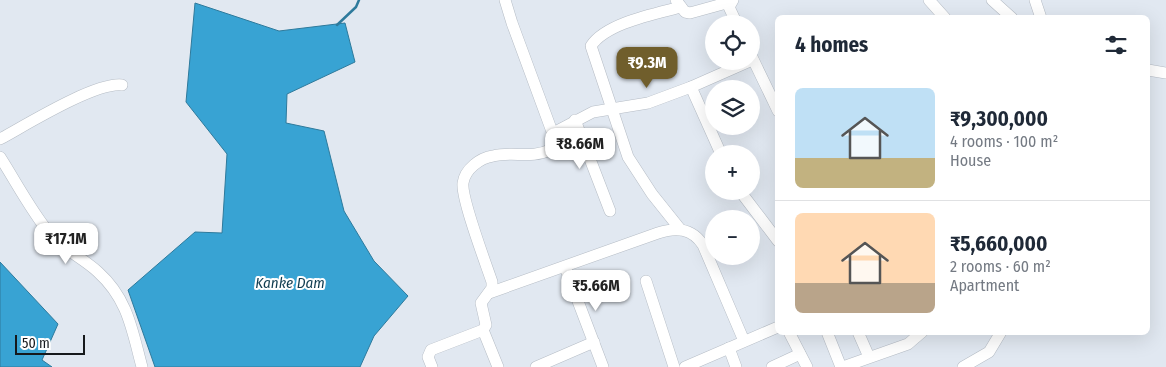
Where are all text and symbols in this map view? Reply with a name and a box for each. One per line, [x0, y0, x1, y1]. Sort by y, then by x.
map controls [705, 15, 760, 265]
button: locate [705, 15, 760, 70]
icon: filters [1102, 31, 1130, 59]
text: 4 homes [795, 32, 868, 58]
pin: ₹9.3M [612, 46, 682, 89]
text: ₹9.3M [627, 53, 667, 72]
button: layers [705, 80, 760, 135]
text: ₹9,300,000 [950, 106, 1048, 132]
icon: home [835, 108, 895, 168]
pin: ₹8.66M [539, 128, 621, 170]
text: 4 rooms · 100 m² [950, 132, 1058, 151]
text: ₹8.66M [556, 134, 604, 153]
button: + [705, 145, 760, 200]
text: House [950, 151, 991, 170]
button: − [705, 210, 760, 265]
pin: ₹17.1M [25, 222, 107, 265]
text: ₹17.1M [45, 229, 87, 248]
text: ₹5,660,000 [950, 231, 1047, 257]
icon: home [835, 233, 895, 293]
text: 2 rooms · 60 m² [950, 257, 1051, 276]
pin: ₹5.66M [555, 270, 637, 312]
water label: Kanke Dam [255, 274, 325, 292]
text: ₹5.66M [572, 276, 620, 295]
text: Apartment [950, 276, 1019, 295]
scale bar [15, 332, 85, 355]
text: 50 m [22, 335, 50, 352]

